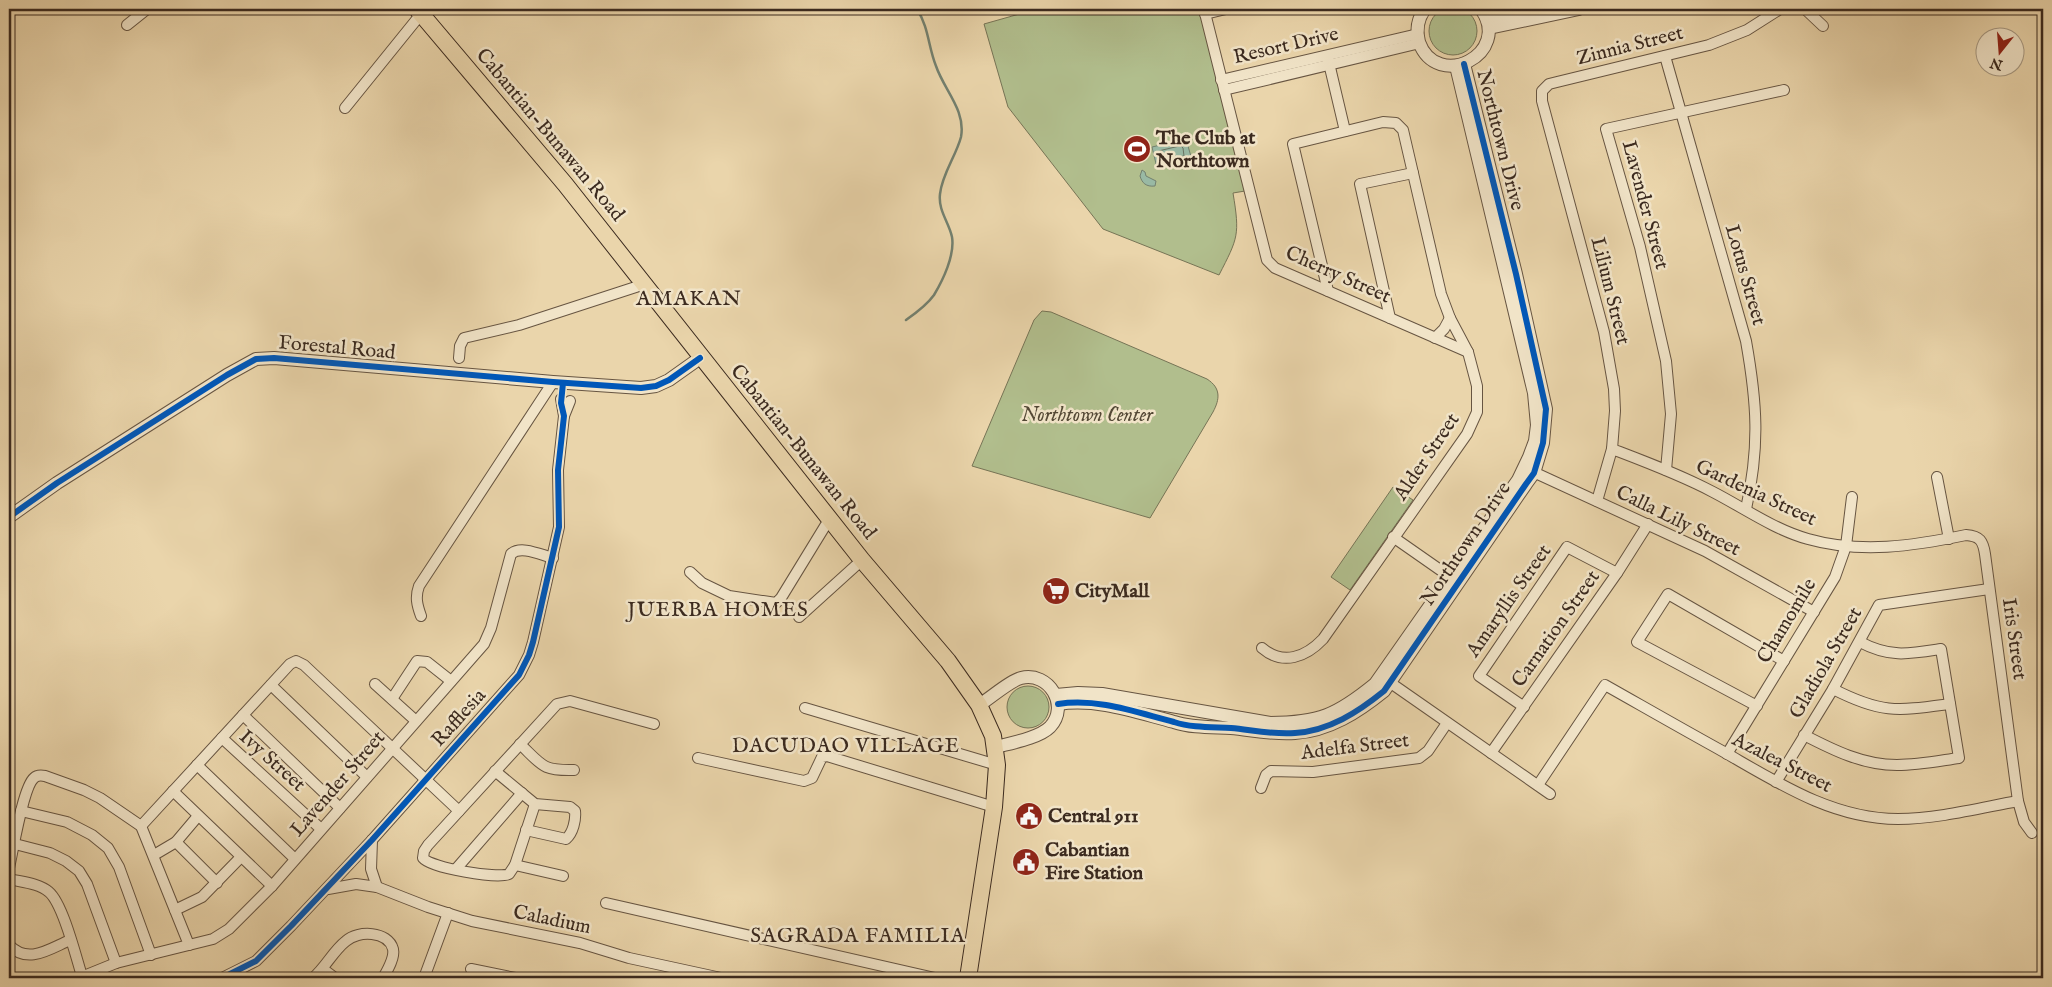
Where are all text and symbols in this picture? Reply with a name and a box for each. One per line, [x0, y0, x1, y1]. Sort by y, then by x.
street label: Zinnia Street [1574, 21, 1686, 71]
street label: Resort Drive [1231, 22, 1341, 70]
north arrow [1974, 28, 2024, 78]
street label: Cabantian-Bunawan Road [470, 43, 630, 227]
text: N [1988, 53, 2006, 74]
street label: Northtown Drive [1470, 67, 1530, 213]
place label: The Club at Northtown [1155, 126, 1256, 174]
sports icon: The Club at Northtown [1122, 134, 1152, 164]
street label: Lavender Street [1616, 138, 1674, 272]
street label: Lotus Street [1719, 222, 1771, 328]
street label: Lilium Street [1585, 235, 1635, 348]
street label: Cherry Street [1281, 241, 1395, 309]
district label: AMAKAN [635, 285, 742, 313]
street label: Forestal Road [277, 330, 397, 366]
street label: Cabantian-Bunawan Road [725, 359, 882, 545]
park label: Northtown Center [1021, 403, 1154, 428]
street label: Alder Street [1388, 408, 1465, 506]
street label: Gardenia Street [1692, 454, 1821, 532]
street label: Northtown Drive [1415, 477, 1517, 611]
street label: Calla Lily Street [1612, 480, 1745, 562]
street label: Amaryllis Street [1460, 540, 1557, 663]
street label: Carnation Street [1506, 566, 1606, 692]
street label: Chamomile [1752, 574, 1822, 668]
supermarket icon: CityMall [1041, 576, 1071, 606]
place label: CityMall [1075, 579, 1150, 604]
street label: Iris Street [1996, 596, 2032, 682]
district label: JUERBA HOMES [625, 597, 809, 624]
street label: Gladiola Street [1784, 603, 1868, 723]
street label: Rafflesia [426, 683, 492, 752]
street label: Ivy Street [234, 725, 311, 797]
street label: Lavender Street [285, 726, 391, 842]
street label: Azalea Street [1727, 727, 1836, 799]
street label: Adelfa Street [1298, 728, 1411, 766]
district label: DACUDAO VILLAGE [732, 733, 960, 760]
public building icon: Central 911 [1014, 801, 1044, 831]
place label: Central 911 [1048, 804, 1138, 829]
place label: Cabantian Fire Station [1045, 838, 1144, 886]
public building icon: Cabantian Fire Station [1011, 847, 1041, 877]
street label: Caladium [511, 900, 593, 940]
district label: SAGRADA FAMILIA [750, 923, 966, 950]

